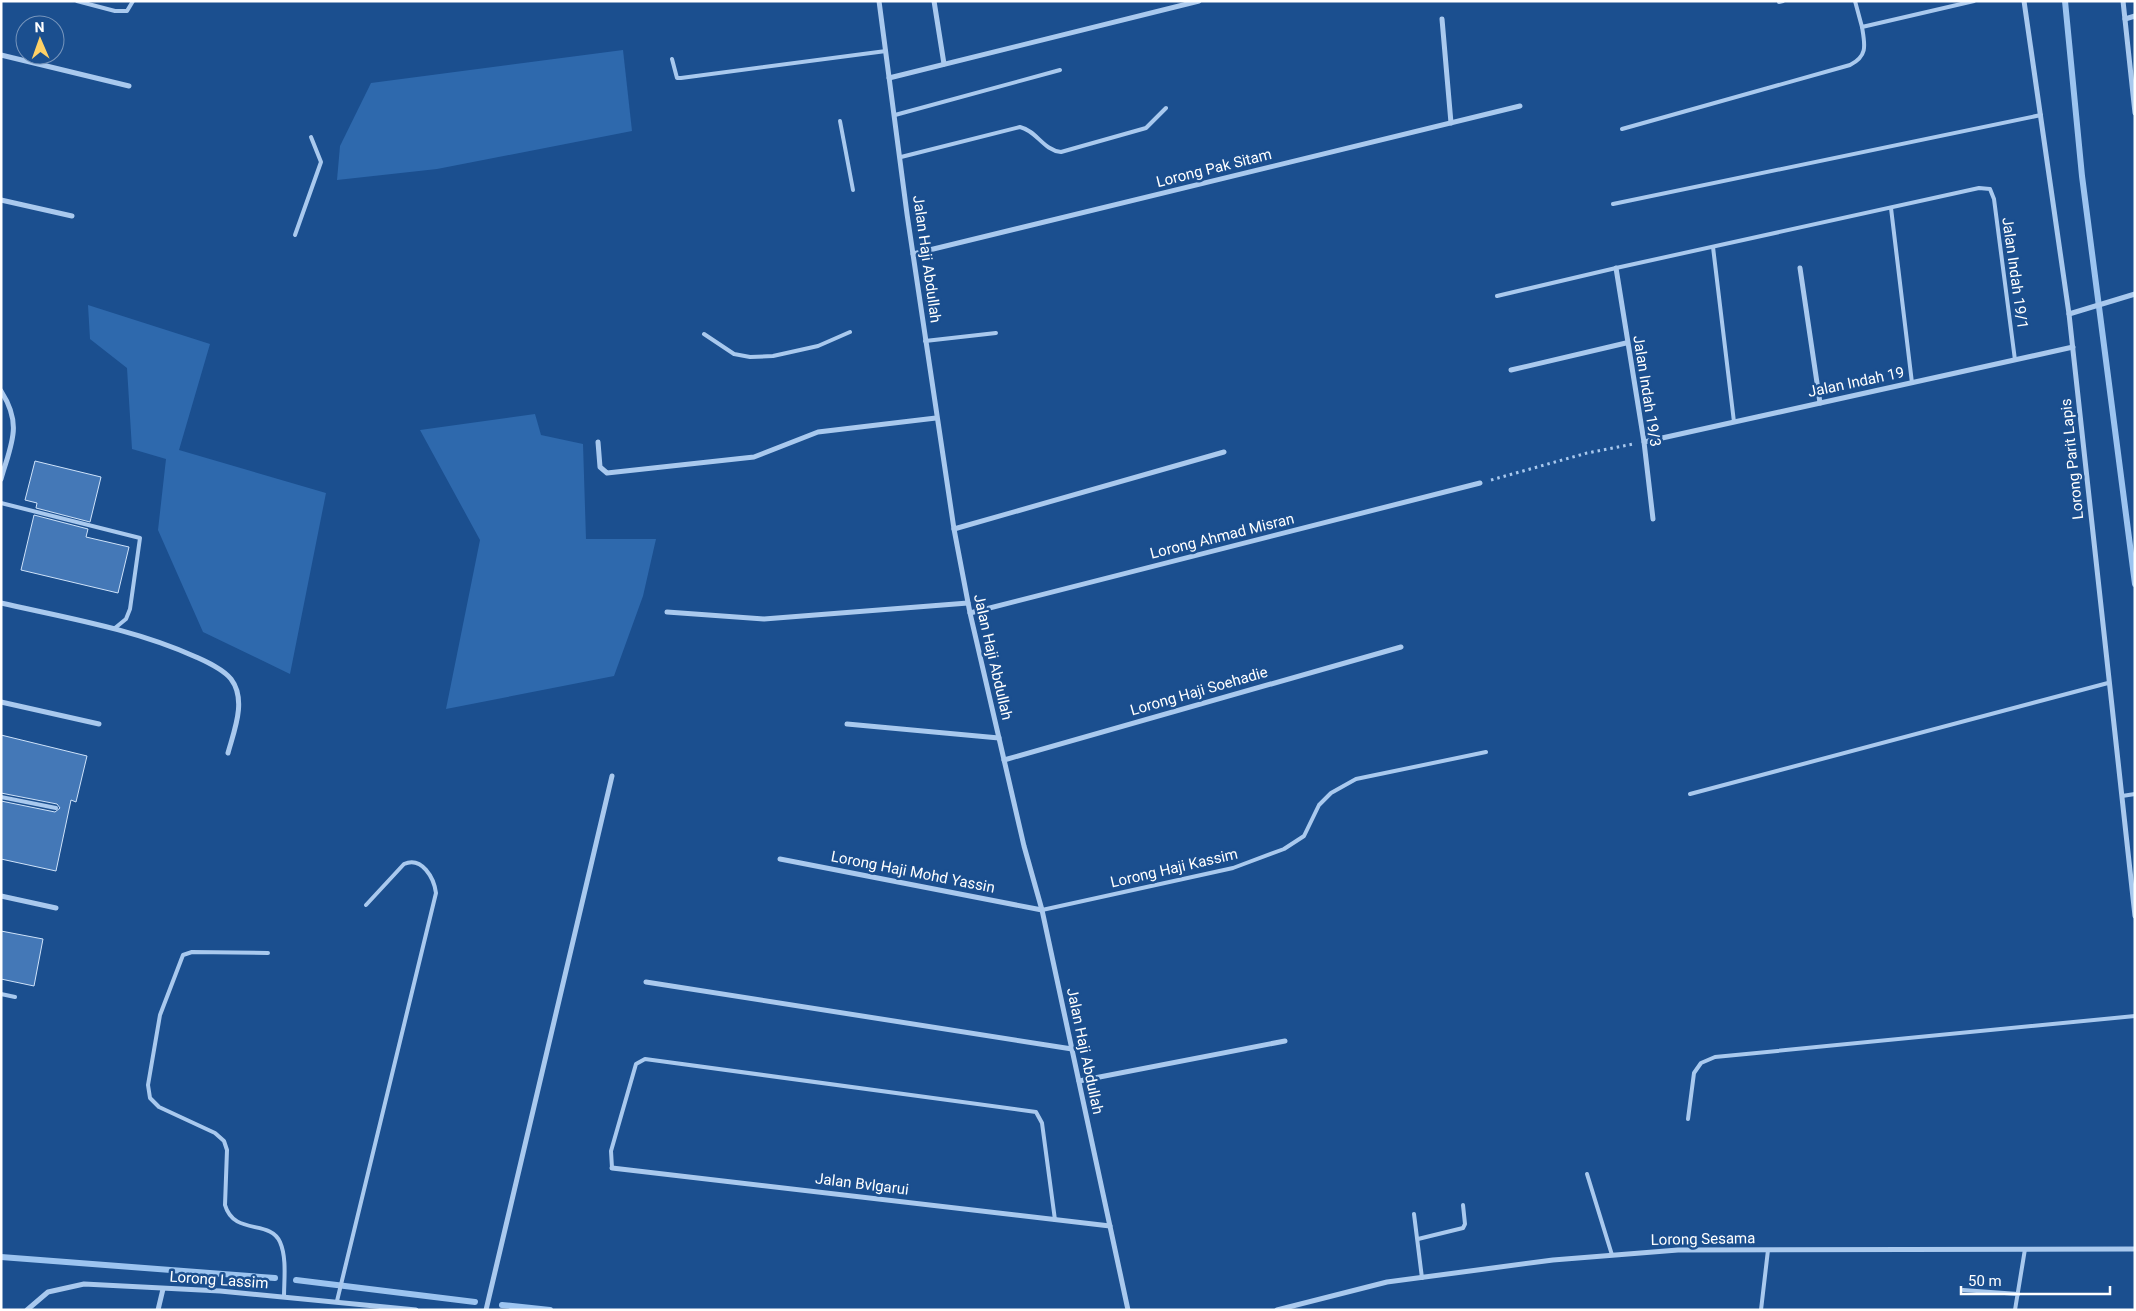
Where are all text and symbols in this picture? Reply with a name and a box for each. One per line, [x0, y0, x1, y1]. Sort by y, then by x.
north arrow [15, 15, 65, 65]
text: N [34, 19, 45, 35]
street label: Lorong Pak Sitam [1154, 145, 1274, 191]
street label: Jalan Haji Abdullah [909, 194, 945, 324]
street label: Jalan Indah 19/1 [1998, 216, 2032, 330]
street label: Jalan Indah 19/3 [1629, 334, 1665, 448]
street label: Jalan Indah 19 [1806, 363, 1906, 401]
street label: Lorong Parit Lapis [2057, 398, 2087, 520]
street label: Lorong Ahmad Misran [1148, 509, 1296, 563]
street label: Jalan Haji Abdullah [970, 592, 1016, 722]
street label: Lorong Haji Soehadie [1128, 663, 1270, 719]
street label: Lorong Haji Kassim [1109, 845, 1239, 891]
street label: Lorong Haji Mohd Yassin [830, 847, 996, 897]
street label: Jalan Haji Abdullah [1063, 986, 1107, 1116]
street label: Jalan Bvlgarui [814, 1169, 910, 1199]
street label: Lorong Sesama [1651, 1229, 1755, 1249]
scale bar [1961, 1264, 2110, 1296]
street label: Lorong Lassim [169, 1268, 269, 1292]
text: 50 m [1968, 1272, 2002, 1290]

